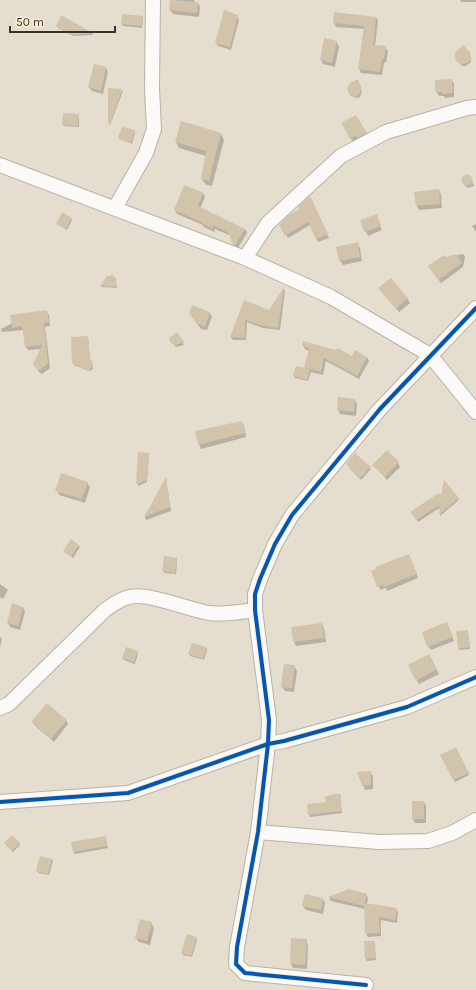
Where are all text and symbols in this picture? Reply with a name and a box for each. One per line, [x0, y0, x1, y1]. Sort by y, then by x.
scale bar [10, 8, 115, 34]
text: 50 m [16, 15, 44, 29]

